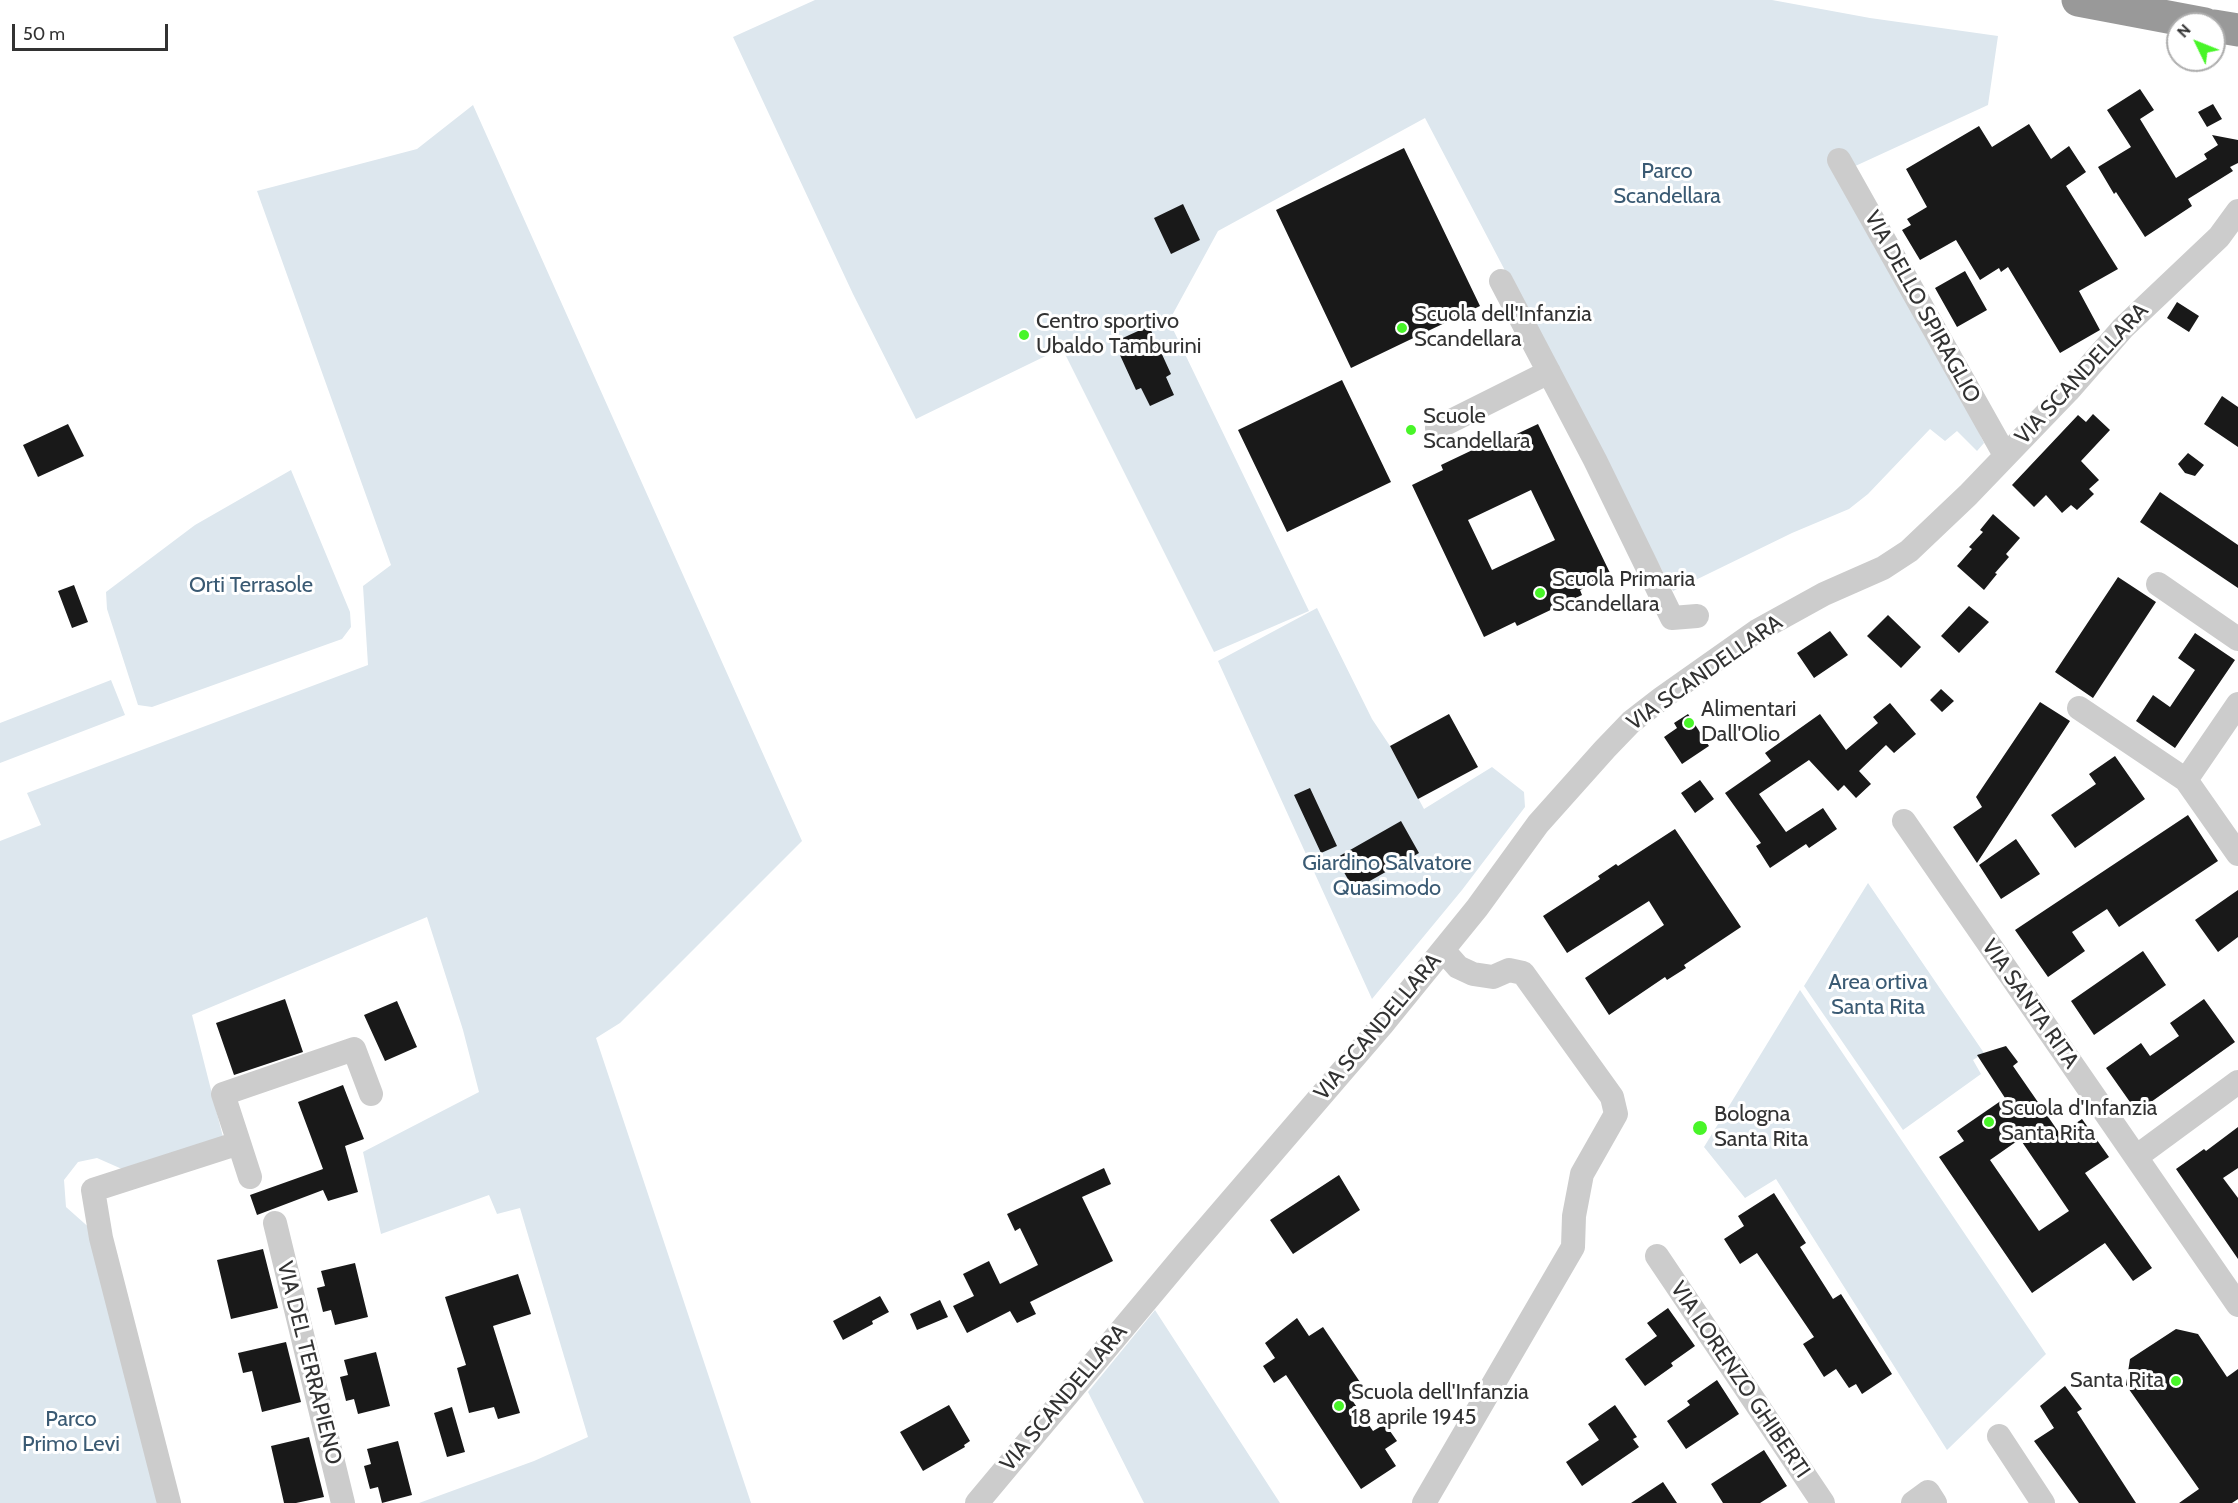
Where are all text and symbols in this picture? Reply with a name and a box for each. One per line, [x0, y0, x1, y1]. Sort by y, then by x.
scale bar [15, 12, 171, 50]
north arrow [2166, 12, 2226, 72]
text: N [2173, 20, 2195, 41]
text: 50 m [23, 23, 65, 45]
park label: Parco Scandellara [1613, 159, 1721, 210]
street label: VIA DELLO SPIRAGLIO [1858, 207, 1986, 407]
street label: VIA SCANDELLARA [2010, 298, 2154, 450]
place label: Scuola dell'Infanzia Scandellara [1414, 302, 1592, 354]
place label: Centro sportivo Ubaldo Tamburini [1036, 309, 1201, 360]
marker: Scuola dell'Infanzia Scandellara [1395, 321, 1409, 335]
marker: Centro sportivo Ubaldo Tamburini [1017, 328, 1031, 342]
place label: Scuole Scandellara [1423, 404, 1530, 456]
marker: Scuole Scandellara [1404, 423, 1418, 437]
place label: Scuola Primaria Scandellara [1552, 567, 1695, 618]
park label: Orti Terrasole [189, 573, 313, 599]
marker: Scuola Primaria Scandellara [1533, 586, 1547, 600]
street label: VIA SCANDELLARA [1622, 610, 1788, 736]
place label: Alimentari Dall'Olio [1701, 697, 1797, 748]
marker: Alimentari Dall'Olio [1682, 716, 1696, 730]
park label: Giardino Salvatore Quasimodo [1302, 851, 1472, 902]
street label: VIA SANTA RITA [1976, 934, 2084, 1074]
street label: VIA SCANDELLARA [1309, 948, 1447, 1106]
park label: Area ortiva Santa Rita [1828, 970, 1928, 1022]
place label: Scuola d'Infanzia Santa Rita [2001, 1096, 2157, 1148]
place label: Bologna Santa Rita [1714, 1102, 1808, 1154]
marker: Scuola d'Infanzia Santa Rita [1982, 1115, 1996, 1129]
marker: Bologna Santa Rita [1691, 1119, 1709, 1137]
street label: VIA DEL TERRAPIENO [271, 1259, 347, 1467]
street label: VIA LORENZO GHIBERTI [1664, 1277, 1816, 1483]
street label: VIA SCANDELLARA [995, 1319, 1133, 1477]
place label: Santa Rita [2070, 1368, 2164, 1394]
marker: Santa Rita [2169, 1374, 2183, 1388]
place label: Scuola dell'Infanzia 18 aprile 1945 [1351, 1380, 1529, 1432]
marker: Scuola dell'Infanzia 18 aprile 1945 [1332, 1399, 1346, 1413]
park label: Parco Primo Levi [22, 1407, 120, 1458]

